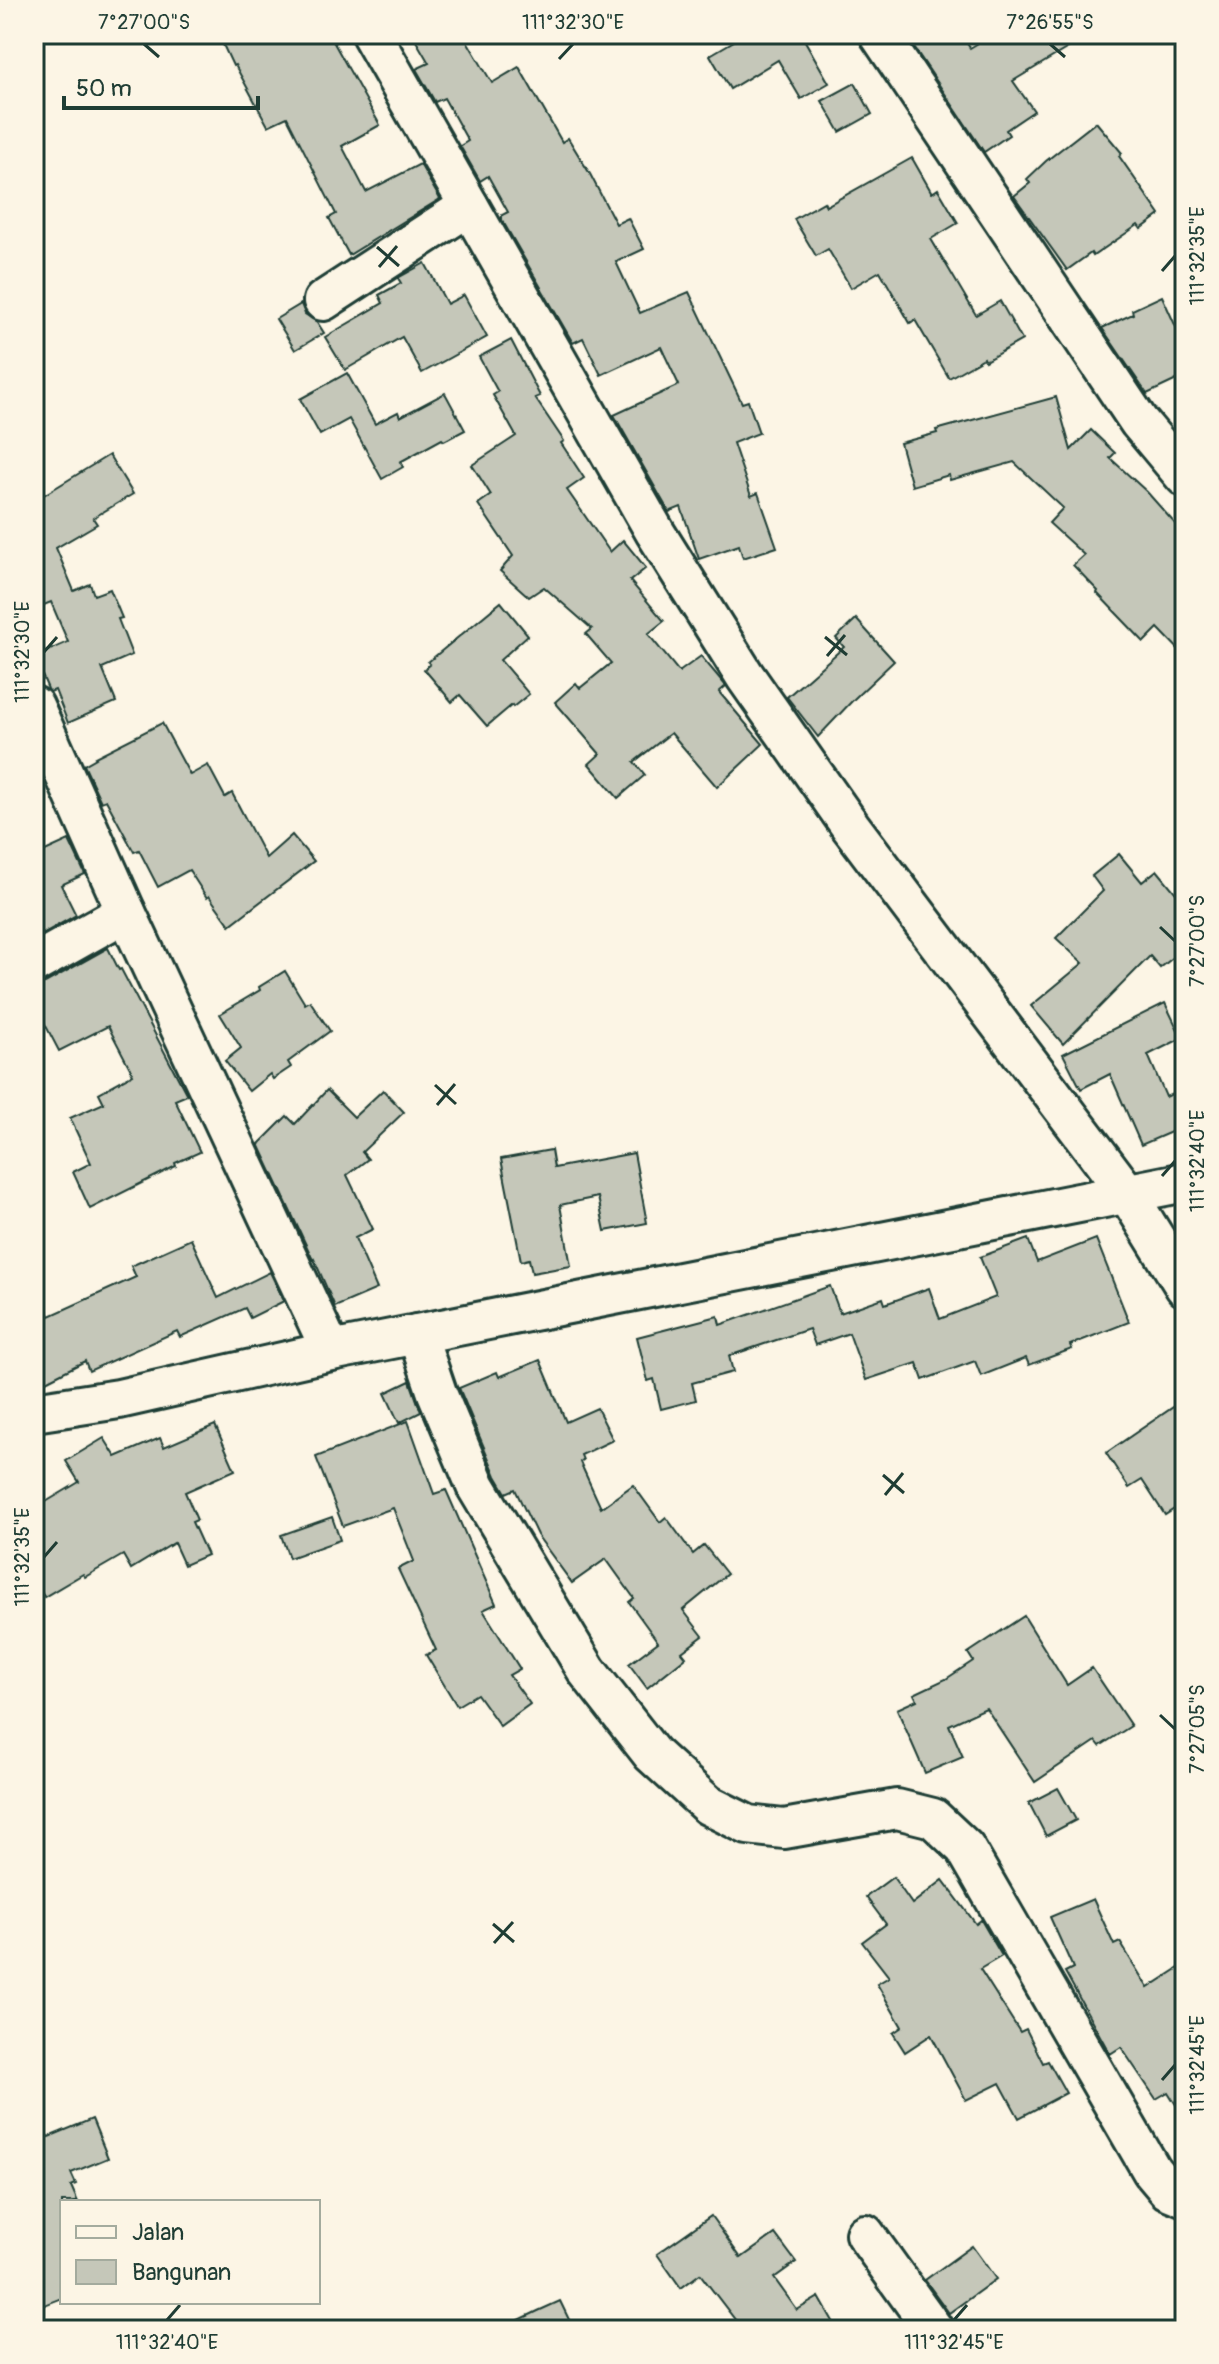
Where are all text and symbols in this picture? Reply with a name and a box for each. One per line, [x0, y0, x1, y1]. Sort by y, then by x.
text: 7°27'00"S [98, 10, 190, 35]
text: 111°32'30"E [522, 10, 624, 35]
text: 7°26'55"S [1006, 10, 1094, 35]
scale bar [64, 60, 258, 110]
text: 50 m [76, 74, 132, 103]
text: 111°32'35"E [1185, 206, 1210, 306]
text: 111°32'30"E [10, 601, 35, 703]
text: 7°27'00"S [1185, 895, 1210, 987]
text: 111°32'40"E [1185, 1110, 1210, 1212]
text: 111°32'35"E [10, 1507, 35, 1607]
text: 7°27'05"S [1185, 1684, 1210, 1774]
text: 111°32'45"E [1185, 2015, 1210, 2115]
legend [60, 2200, 320, 2304]
text: Jalan [132, 2218, 184, 2247]
text: Bangunan [132, 2258, 231, 2287]
text: 111°32'40"E [116, 2330, 218, 2355]
text: 111°32'45"E [904, 2330, 1004, 2355]

